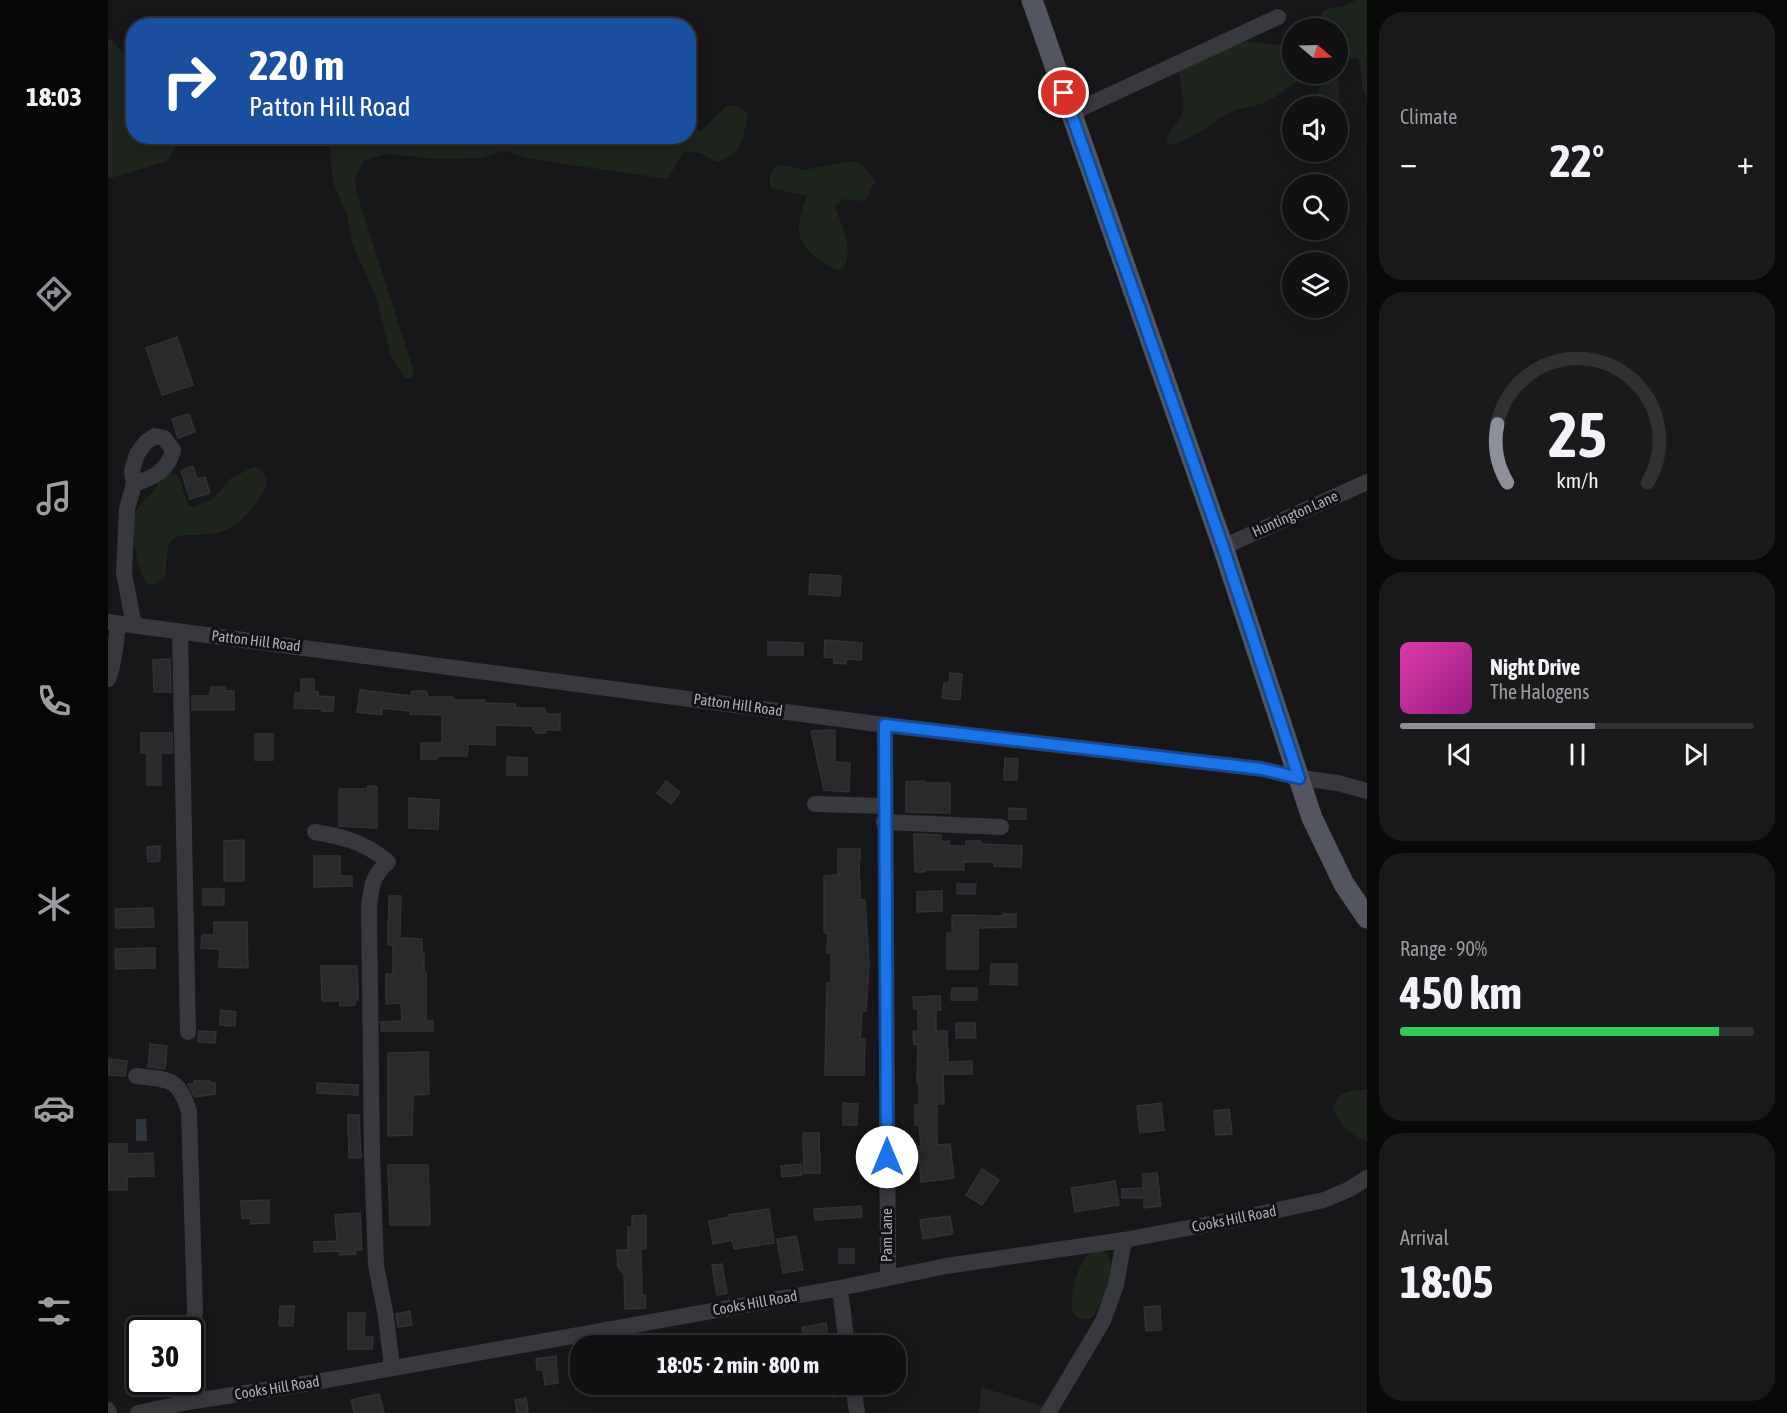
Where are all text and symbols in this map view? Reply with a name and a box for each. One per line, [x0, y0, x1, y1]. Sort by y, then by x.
north arrow [1282, 18, 1348, 84]
map controls [1282, 18, 1348, 318]
text: 220 m [249, 41, 344, 89]
icon: right [150, 42, 228, 120]
pin [1038, 67, 1089, 118]
icon: arrive [1047, 76, 1080, 109]
text: 18:03 [26, 81, 82, 112]
text: Patton Hill Road [249, 91, 410, 122]
button: sound [1282, 96, 1348, 162]
text: Climate [1400, 105, 1457, 128]
text: 22° [1550, 135, 1604, 187]
text: − [1400, 143, 1417, 181]
text: + [1737, 143, 1754, 181]
button: search [1282, 174, 1348, 240]
button: layers [1282, 252, 1348, 318]
icon: directions [33, 273, 75, 315]
text: 25 [1548, 399, 1606, 470]
text: km/h [1556, 469, 1598, 494]
icon: music [33, 477, 75, 519]
street label: Huntington Lane [1249, 487, 1341, 540]
street label: Patton Hill Road [211, 627, 302, 654]
text: Night Drive [1490, 654, 1580, 680]
icon: phone [33, 680, 75, 722]
text: The Halogens [1490, 680, 1589, 703]
street label: Patton Hill Road [692, 690, 784, 719]
icon: previous [1443, 738, 1476, 771]
icon: pause [1561, 738, 1594, 771]
icon: next [1679, 738, 1712, 771]
icon: climate [33, 883, 75, 925]
text: Range · 90% [1400, 937, 1487, 960]
text: 450 km [1400, 967, 1522, 1019]
icon: car [33, 1087, 75, 1129]
position arrow [855, 1125, 919, 1189]
street label: Cooks Hill Road [1190, 1202, 1278, 1235]
street label: Pam Lane [878, 1208, 895, 1262]
text: Arrival [1400, 1226, 1449, 1249]
text: 18:05 [1400, 1256, 1494, 1308]
street label: Cooks Hill Road [711, 1287, 799, 1318]
icon: filters [33, 1290, 75, 1332]
speed limit sign: 30 [126, 1317, 204, 1395]
text: 18:05 · 2 min · 800 m [657, 1352, 819, 1378]
street label: Cooks Hill Road [233, 1372, 321, 1403]

